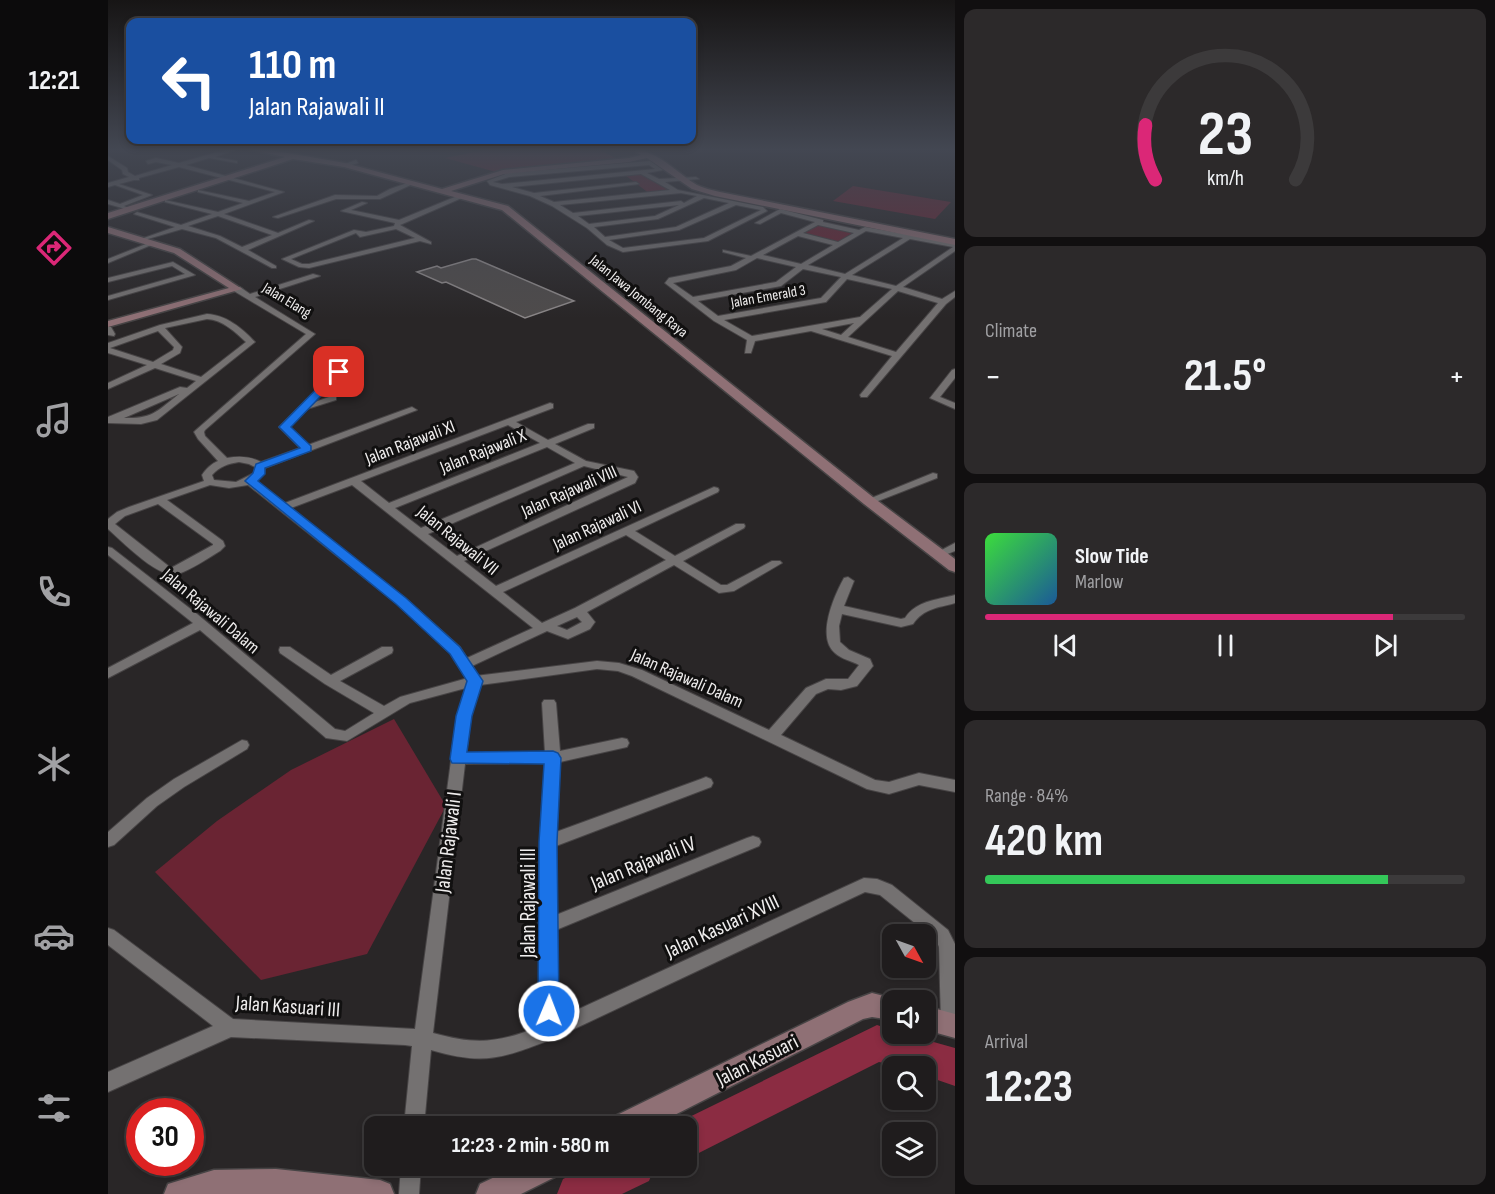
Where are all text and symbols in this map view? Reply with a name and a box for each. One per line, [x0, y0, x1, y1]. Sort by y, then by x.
text: 110 m [249, 40, 336, 91]
icon: left [150, 42, 228, 120]
text: 12:21 [28, 65, 80, 97]
text: Jalan Rajawali II [249, 91, 385, 123]
text: 23 [1197, 98, 1253, 173]
text: km/h [1206, 166, 1244, 191]
icon: directions [33, 227, 75, 269]
street label: Jalan Jawa Jombang Raya [585, 250, 692, 342]
street label: Jalan Elang [258, 278, 315, 322]
street label: Jalan Emerald 3 [728, 281, 807, 313]
text: Climate [985, 319, 1037, 343]
pin [313, 346, 364, 397]
text: 21.5° [1184, 349, 1266, 404]
icon: arrive [322, 355, 355, 388]
text: − [985, 357, 1001, 397]
text: + [1449, 357, 1465, 397]
icon: music [33, 399, 75, 441]
street label: Jalan Rajawali XI [361, 416, 458, 470]
street label: Jalan Rajawali X [436, 425, 530, 479]
street label: Jalan Rajawali VIII [517, 461, 620, 522]
street label: Jalan Rajawali VI [549, 496, 645, 555]
street label: Jalan Rajawali VII [412, 501, 503, 580]
text: Slow Tide [1075, 543, 1149, 570]
street label: Jalan Rajawali Dalam [157, 564, 264, 658]
text: Marlow [1075, 570, 1123, 594]
icon: phone [33, 571, 75, 613]
icon: previous [1049, 629, 1082, 662]
icon: pause [1209, 629, 1242, 662]
icon: next [1369, 629, 1402, 662]
street label: Jalan Rajawali Dalam [626, 644, 746, 713]
icon: climate [33, 743, 75, 785]
text: Range · 84% [985, 784, 1069, 808]
street label: Jalan Rajawali I [430, 790, 467, 895]
text: 420 km [985, 814, 1103, 869]
street label: Jalan Rajawali IV [586, 831, 700, 896]
street label: Jalan Rajawali III [516, 848, 541, 959]
street label: Jalan Kasuari XVIII [660, 889, 783, 964]
icon: car [33, 915, 75, 957]
north arrow [882, 924, 936, 978]
map controls [882, 924, 936, 1176]
position arrow [517, 979, 581, 1043]
street label: Jalan Kasuari III [234, 990, 341, 1023]
button: sound [882, 990, 936, 1044]
street label: Jalan Kasuari [711, 1029, 802, 1092]
text: Arrival [985, 1030, 1028, 1054]
button: search [882, 1056, 936, 1110]
text: 12:23 [985, 1060, 1073, 1115]
icon: filters [33, 1087, 75, 1129]
speed limit sign: 30 [126, 1098, 204, 1176]
button: layers [882, 1122, 936, 1176]
text: 12:23 · 2 min · 580 m [452, 1132, 609, 1159]

